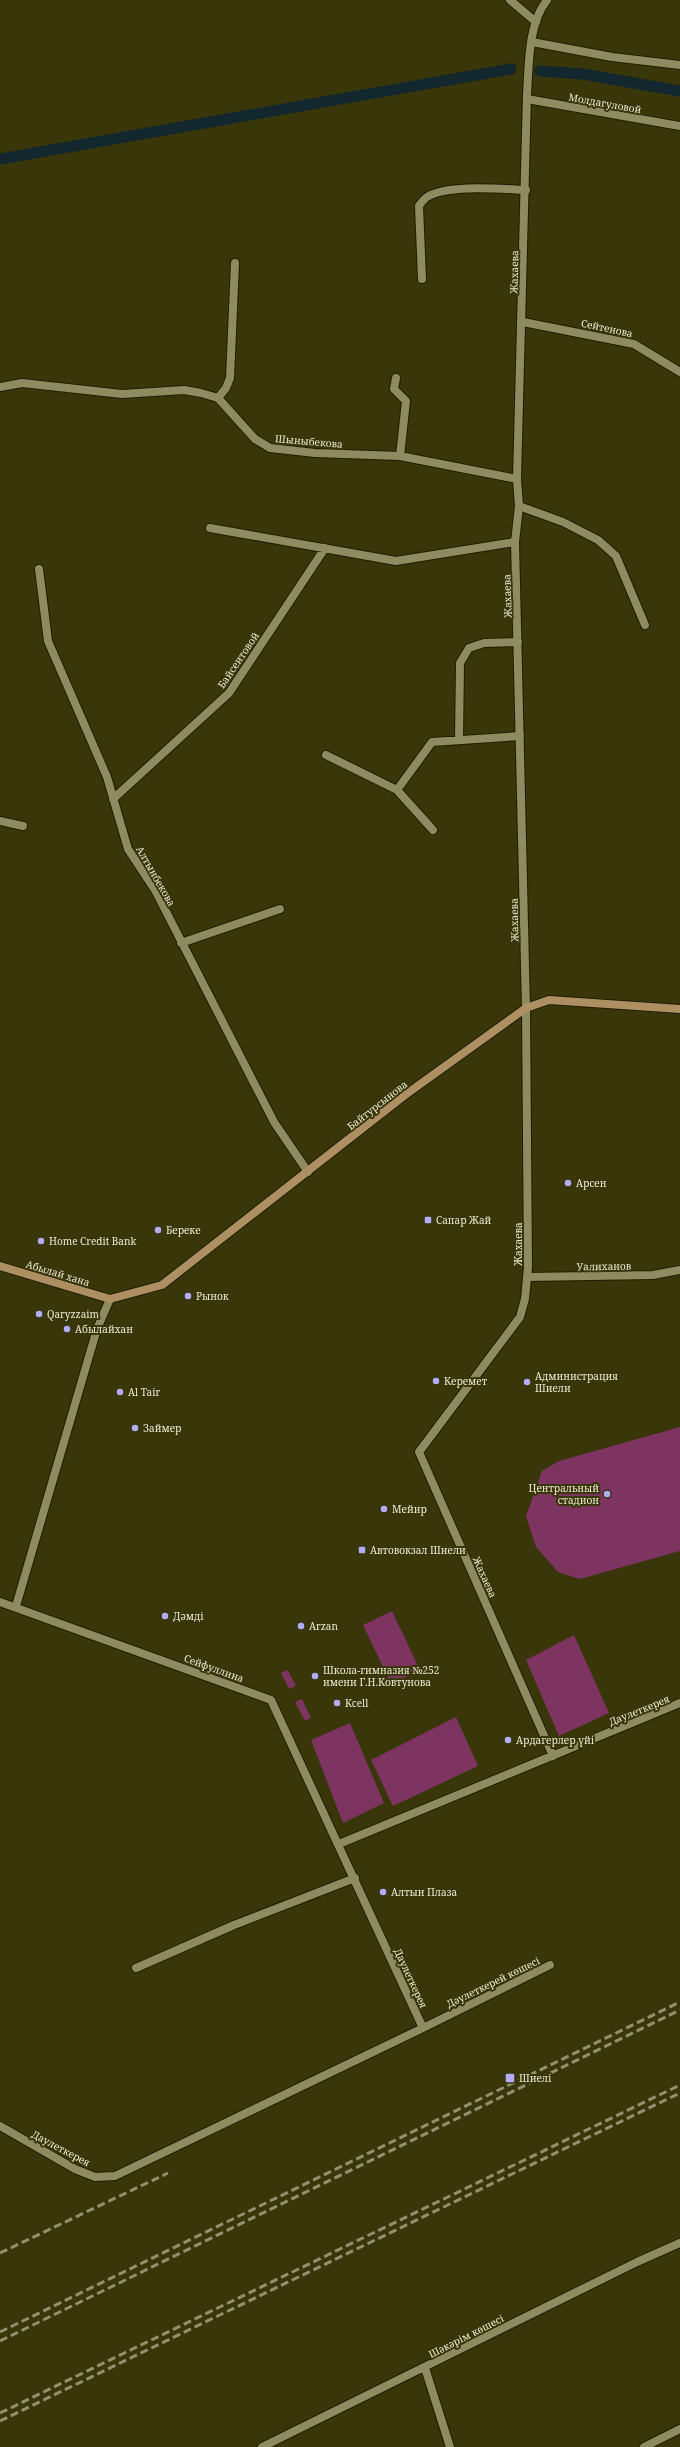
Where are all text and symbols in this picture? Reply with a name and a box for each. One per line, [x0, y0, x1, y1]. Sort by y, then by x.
street label: Молдагуловой [567, 90, 643, 116]
street label: Жахаева [507, 250, 521, 295]
street label: Сейтенова [580, 316, 634, 340]
street label: Шыныбекова [275, 431, 344, 451]
street label: Жахаева [499, 574, 515, 619]
street label: Байсеитовой [214, 629, 262, 691]
street label: Алтынбекова [133, 843, 179, 909]
street label: Жахаева [507, 898, 521, 943]
street label: Байтурсынова [344, 1077, 410, 1133]
place label: Арсен [576, 1176, 607, 1190]
marker: Арсен [563, 1178, 573, 1188]
place label: Сапар Жай [436, 1213, 492, 1227]
marker: Сапар Жай [423, 1215, 433, 1225]
street label: Жахаева [511, 1222, 525, 1267]
place label: Береке [166, 1223, 201, 1237]
marker: Береке [153, 1225, 163, 1235]
place label: Home Credit Bank [49, 1234, 136, 1248]
marker: Home Credit Bank [36, 1236, 46, 1246]
street label: Абылай хана [24, 1257, 92, 1289]
street label: Уалиханов [577, 1259, 632, 1273]
place label: Рынок [196, 1289, 229, 1303]
marker: Рынок [183, 1291, 193, 1301]
place label: Qaryzzaim [47, 1307, 99, 1321]
marker: Qaryzzaim [34, 1309, 44, 1319]
place label: Абылайхан [75, 1322, 133, 1336]
marker: Абылайхан [62, 1324, 72, 1334]
place label: Администрация Шиели [535, 1369, 618, 1395]
place label: Керемет [444, 1374, 488, 1388]
marker: Керемет [431, 1376, 441, 1386]
marker: Администрация Шиели [522, 1377, 532, 1387]
place label: Al Tair [128, 1385, 160, 1399]
marker: Al Tair [115, 1387, 125, 1397]
place label: Займер [143, 1421, 181, 1435]
marker: Займер [130, 1423, 140, 1433]
place label: Центральный стадион [529, 1481, 599, 1507]
marker: Центральный стадион [602, 1489, 612, 1499]
place label: Мейир [392, 1502, 427, 1516]
marker: Мейир [379, 1504, 389, 1514]
place label: Автовокзал Шиели [370, 1543, 466, 1557]
marker: Автовокзал Шиели [357, 1545, 367, 1555]
street label: Жахаева [469, 1553, 500, 1600]
place label: Дәмді [173, 1609, 204, 1623]
marker: Дәмді [160, 1611, 170, 1621]
place label: Arzan [309, 1619, 338, 1633]
marker: Arzan [296, 1621, 306, 1631]
street label: Сейфуллина [182, 1651, 246, 1685]
place label: Школа-гимназия №252 имени Г.Н.Ковтунова [323, 1663, 439, 1689]
marker: Школа-гимназия №252 имени Г.Н.Ковтунова [310, 1671, 320, 1681]
street label: Даулеткерея [607, 1691, 672, 1729]
place label: Kcell [345, 1696, 368, 1710]
marker: Kcell [332, 1698, 342, 1708]
place label: Ардагерлер үйі [516, 1733, 595, 1747]
marker: Ардагерлер үйі [503, 1735, 513, 1745]
place label: Алтын Плаза [391, 1885, 457, 1899]
marker: Алтын Плаза [378, 1887, 388, 1897]
street label: Даулеткерея [391, 1946, 431, 2010]
street label: Дәулеткерей көшесі [444, 1953, 543, 2011]
place label: Шиелі [519, 2071, 552, 2085]
marker: Шиелі [504, 2072, 516, 2084]
street label: Даулеткерея [29, 2127, 93, 2169]
street label: Шәкәрім көшесі [426, 2311, 507, 2361]

